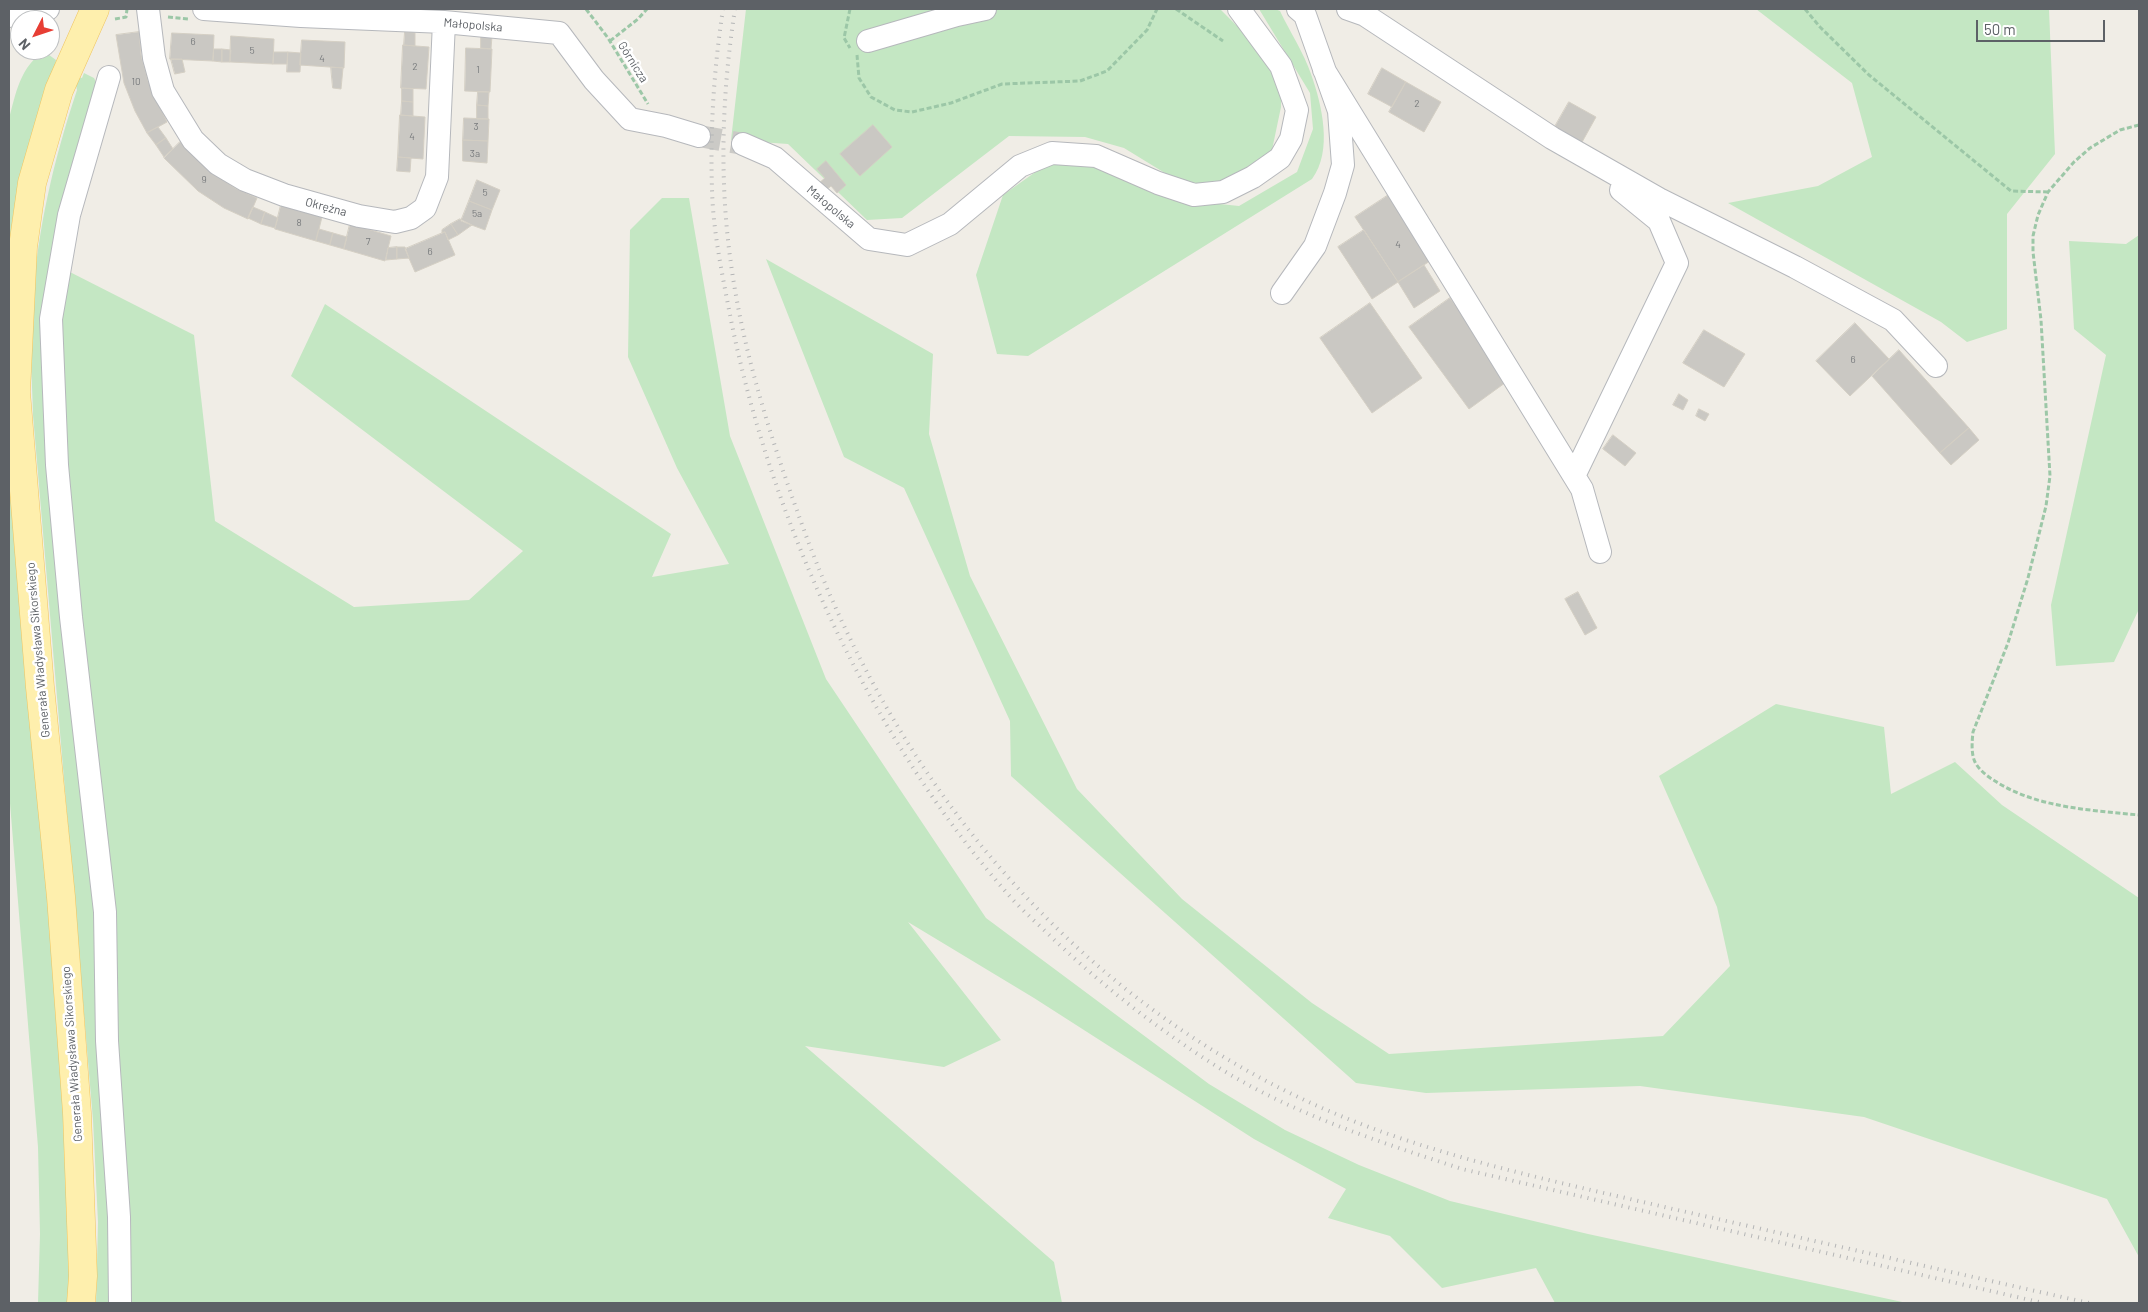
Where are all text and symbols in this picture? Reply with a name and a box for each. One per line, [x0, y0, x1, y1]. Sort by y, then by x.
north arrow [10, 10, 60, 60]
scale bar [1978, 10, 2107, 42]
street label: Małopolska [443, 15, 503, 35]
text: 50 m [1984, 20, 2016, 38]
text: N [15, 35, 34, 54]
house number: 6 [190, 36, 196, 48]
street label: Górnicza [615, 39, 651, 85]
house number: 5 [249, 45, 255, 57]
house number: 4 [319, 53, 325, 65]
house number: 2 [412, 61, 418, 73]
house number: 1 [476, 64, 480, 76]
house number: 10 [131, 76, 141, 88]
house number: 2 [1414, 98, 1420, 110]
house number: 3 [473, 121, 479, 133]
house number: 4 [409, 131, 415, 143]
house number: 3a [470, 148, 480, 160]
house number: 9 [201, 174, 207, 186]
street label: Małopolska [804, 183, 858, 231]
house number: 5 [482, 187, 488, 199]
street label: Okrężna [304, 195, 348, 219]
house number: 5a [472, 208, 482, 220]
house number: 8 [296, 217, 302, 229]
house number: 7 [366, 236, 370, 248]
house number: 4 [1395, 239, 1401, 251]
house number: 6 [427, 246, 433, 258]
house number: 6 [1850, 354, 1856, 366]
street label: Generała Władysława Sikorskiego [23, 562, 53, 738]
street label: Generała Władysława Sikorskiego [59, 966, 85, 1142]

